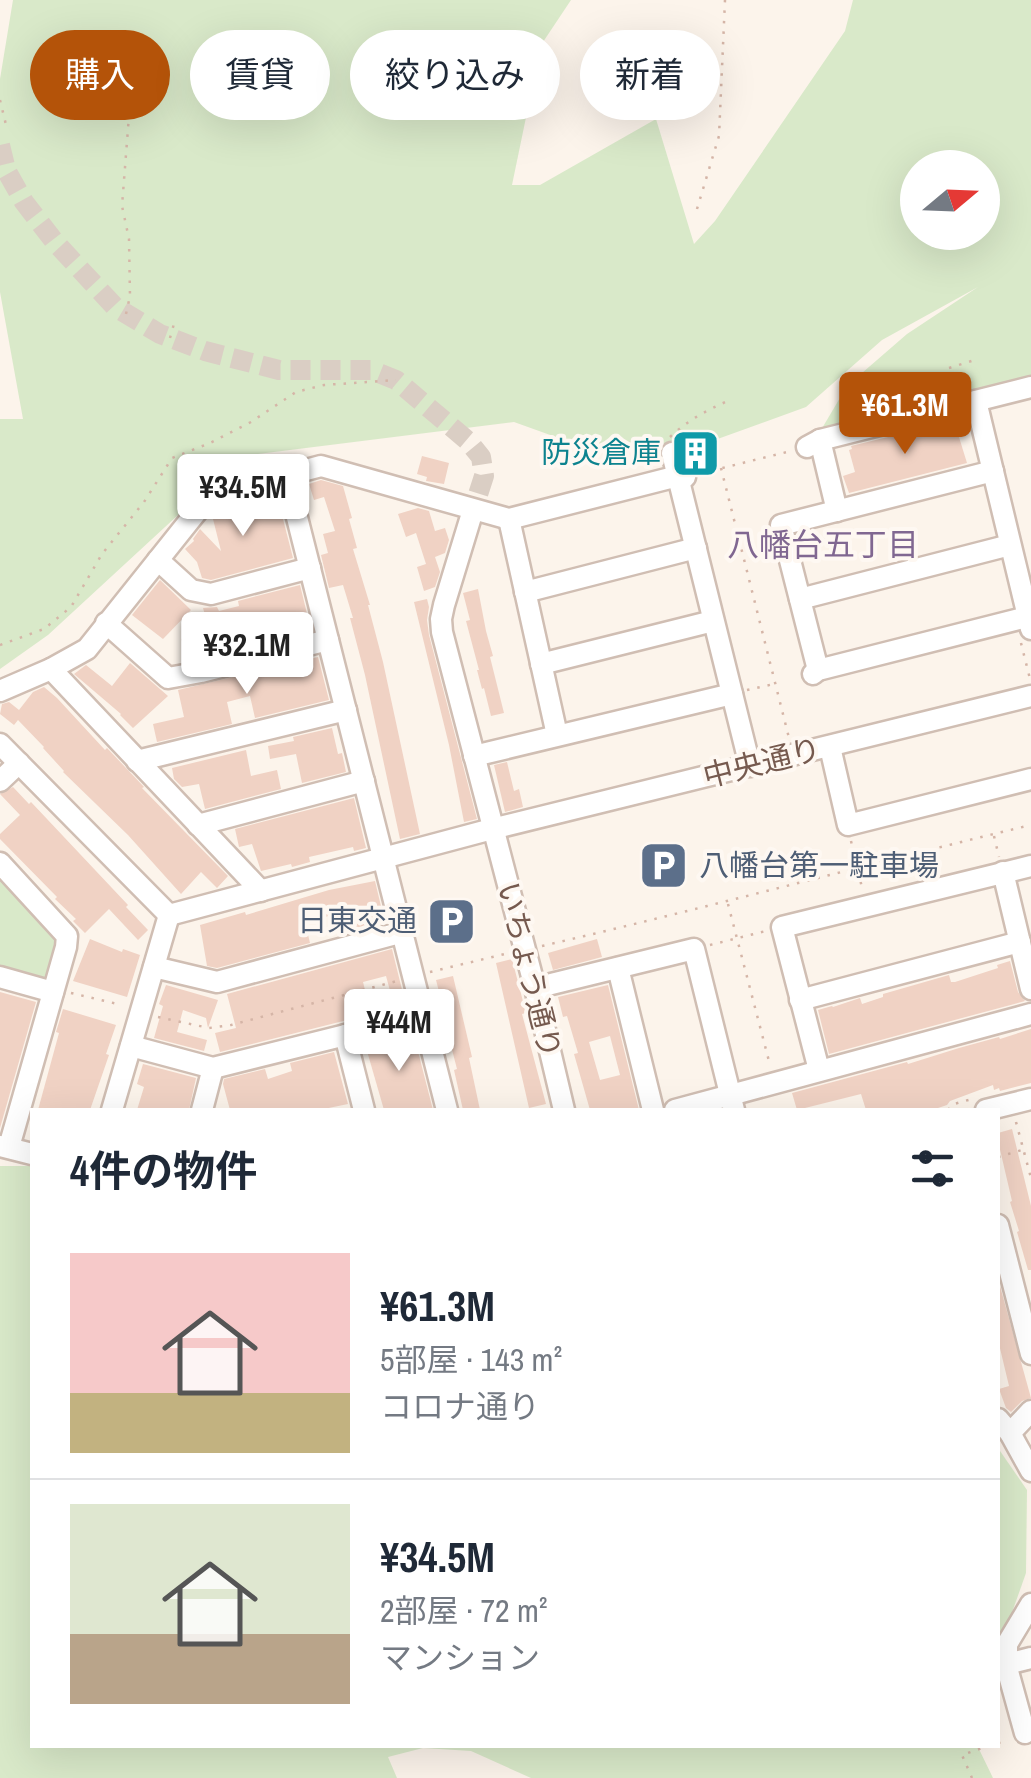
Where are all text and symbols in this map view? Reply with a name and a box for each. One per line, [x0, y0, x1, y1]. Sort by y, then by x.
chip: 購入 [30, 30, 170, 120]
chip: 賃貸 [190, 30, 330, 120]
chip: 絞り込み [350, 30, 560, 120]
chip: 新着 [580, 30, 720, 120]
north arrow [900, 150, 1000, 250]
map controls [900, 150, 1000, 250]
pin: ¥61.3M [824, 372, 986, 457]
text: ¥61.3M [861, 383, 949, 426]
building icon: 防災倉庫 [670, 427, 722, 479]
place label: 防災倉庫 [541, 432, 661, 472]
pin: ¥34.5M [162, 454, 324, 539]
text: ¥34.5M [199, 465, 287, 508]
district label: 八幡台五丁目 [727, 523, 919, 566]
pin: ¥32.1M [166, 612, 328, 697]
text: ¥32.1M [203, 623, 291, 666]
street label: 中央通り [699, 728, 825, 796]
parking icon: 八幡台第一駐車場 [638, 840, 690, 892]
place label: 八幡台第一駐車場 [699, 845, 939, 885]
street label: いちょう通り [489, 878, 571, 1062]
parking icon: 日東交通 [426, 895, 478, 947]
place label: 日東交通 [297, 900, 417, 940]
pin: ¥44M [340, 989, 458, 1074]
text: ¥44M [366, 1000, 432, 1043]
icon: filters [905, 1141, 960, 1196]
text: 4件の物件 [70, 1143, 257, 1199]
text: ¥61.3M [380, 1278, 495, 1334]
icon: home [150, 1293, 270, 1413]
text: 5部屋 · 143 m² [380, 1338, 562, 1381]
text: コロナ通り [380, 1385, 540, 1428]
text: ¥34.5M [380, 1529, 495, 1585]
icon: home [150, 1544, 270, 1664]
text: 2部屋 · 72 m² [380, 1589, 548, 1632]
text: マンション [380, 1636, 540, 1679]

